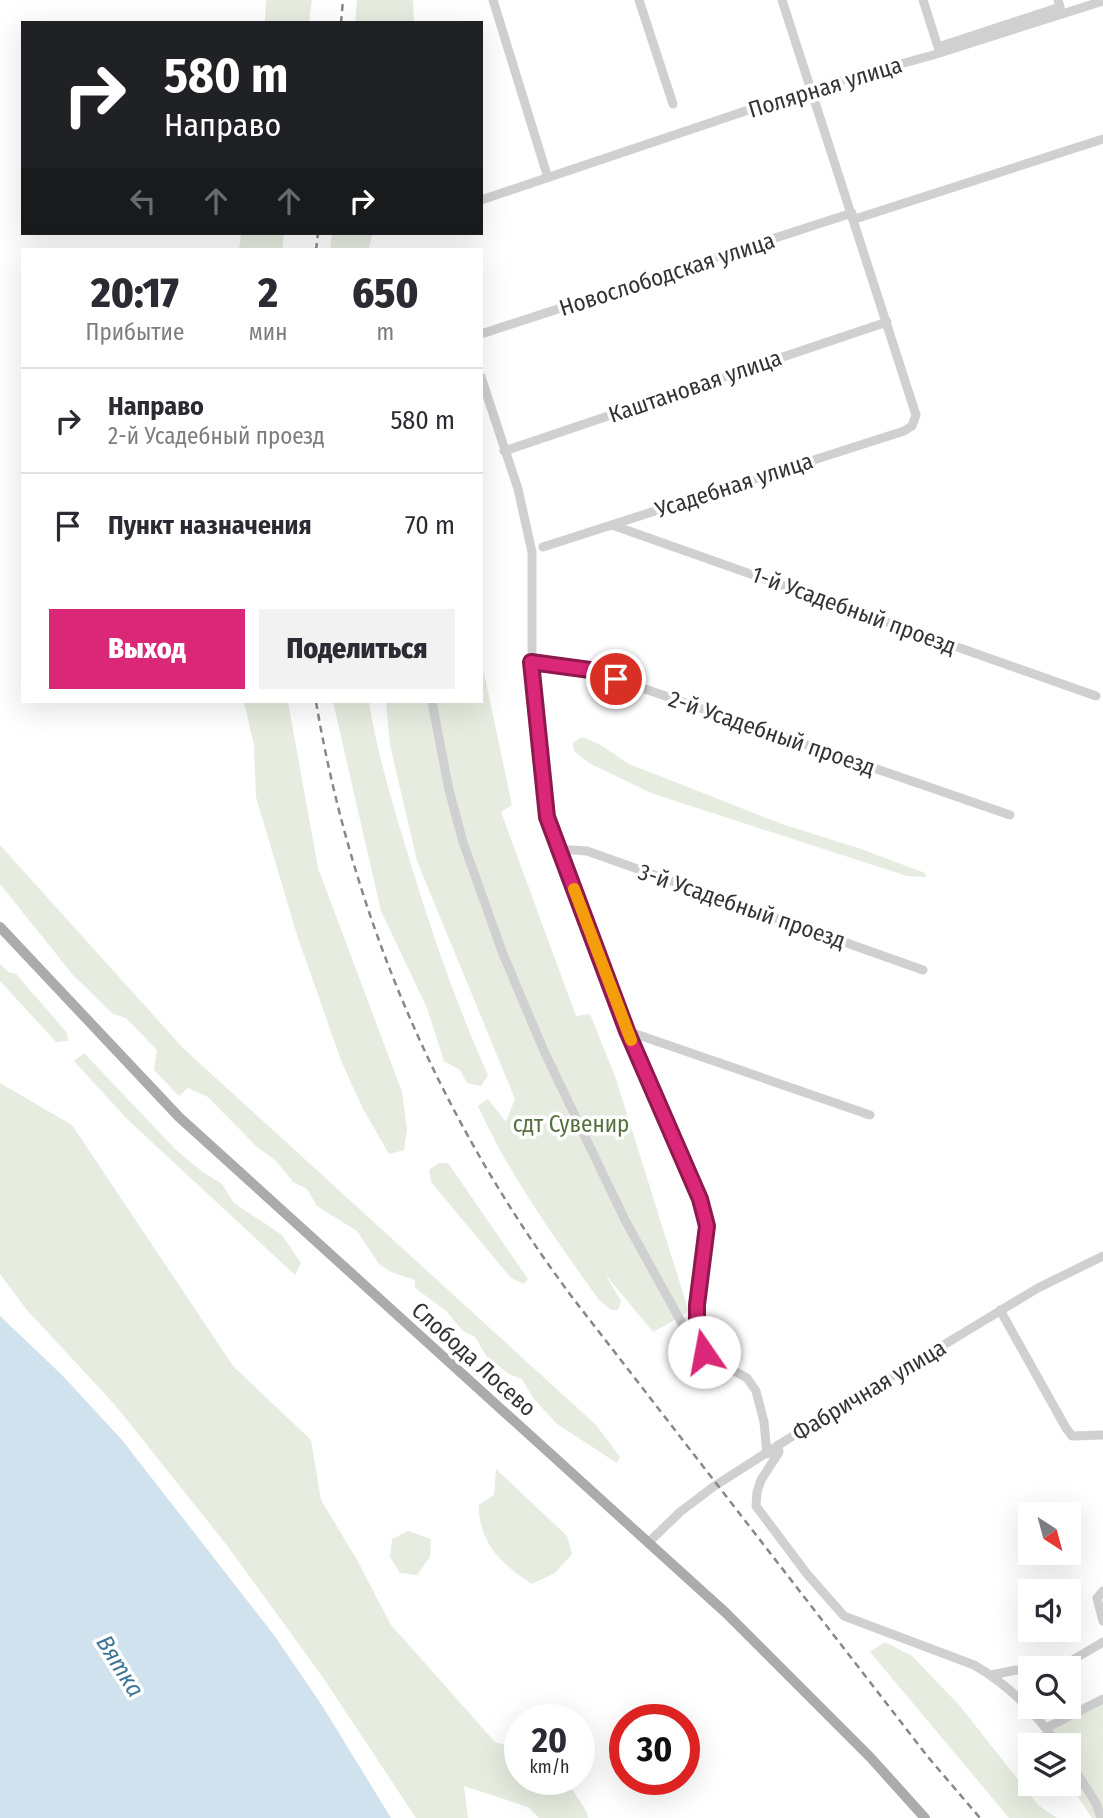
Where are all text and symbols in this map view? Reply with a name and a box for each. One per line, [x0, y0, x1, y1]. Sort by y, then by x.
text: 580 m [164, 46, 288, 105]
icon: right [49, 49, 140, 140]
street label: Полярная улица [745, 50, 905, 124]
text: Направо [164, 106, 281, 144]
icon: left [124, 182, 162, 220]
icon: ahead [197, 182, 235, 220]
icon: ahead [270, 182, 308, 220]
icon: right [343, 182, 381, 220]
street label: Новослободская улица [556, 226, 778, 322]
text: 20:17 [91, 268, 179, 318]
text: 2 [258, 268, 278, 318]
text: 650 [352, 268, 418, 318]
text: Прибытие [86, 318, 184, 346]
text: мин [249, 318, 287, 346]
text: m [376, 318, 394, 346]
street label: Каштановая улица [605, 343, 785, 429]
text: Направо [108, 391, 204, 422]
icon: right [49, 402, 87, 440]
text: 580 m [390, 405, 455, 436]
text: 2-й Усадебный проезд [108, 422, 325, 450]
street label: Усадебная улица [651, 446, 816, 524]
icon: arrive [49, 507, 87, 545]
text: Пункт назначения [108, 510, 312, 541]
text: 70 m [405, 510, 455, 541]
street label: 1-й Усадебный проезд [748, 560, 960, 660]
button: Выход [49, 609, 245, 689]
button: Поделиться [259, 609, 455, 689]
pin [586, 649, 646, 709]
icon: arrive [597, 660, 635, 698]
street label: 2-й Усадебный проезд [665, 684, 879, 782]
street label: 3-й Усадебный проезд [635, 857, 849, 955]
park label: сдт Сувенир [513, 1110, 629, 1138]
street label: Слобода Лосево [406, 1296, 542, 1422]
position arrow [667, 1315, 741, 1389]
street label: Фабричная улица [787, 1333, 951, 1447]
north arrow [1018, 1502, 1082, 1564]
map controls [1018, 1502, 1081, 1796]
button: sound [1018, 1579, 1081, 1642]
water label: Вятка [90, 1630, 150, 1702]
button: search [1018, 1656, 1081, 1719]
speed limit sign: 30 [609, 1704, 700, 1795]
text: 20 [532, 1719, 567, 1761]
button: layers [1018, 1733, 1081, 1796]
text: km/h [529, 1756, 570, 1778]

